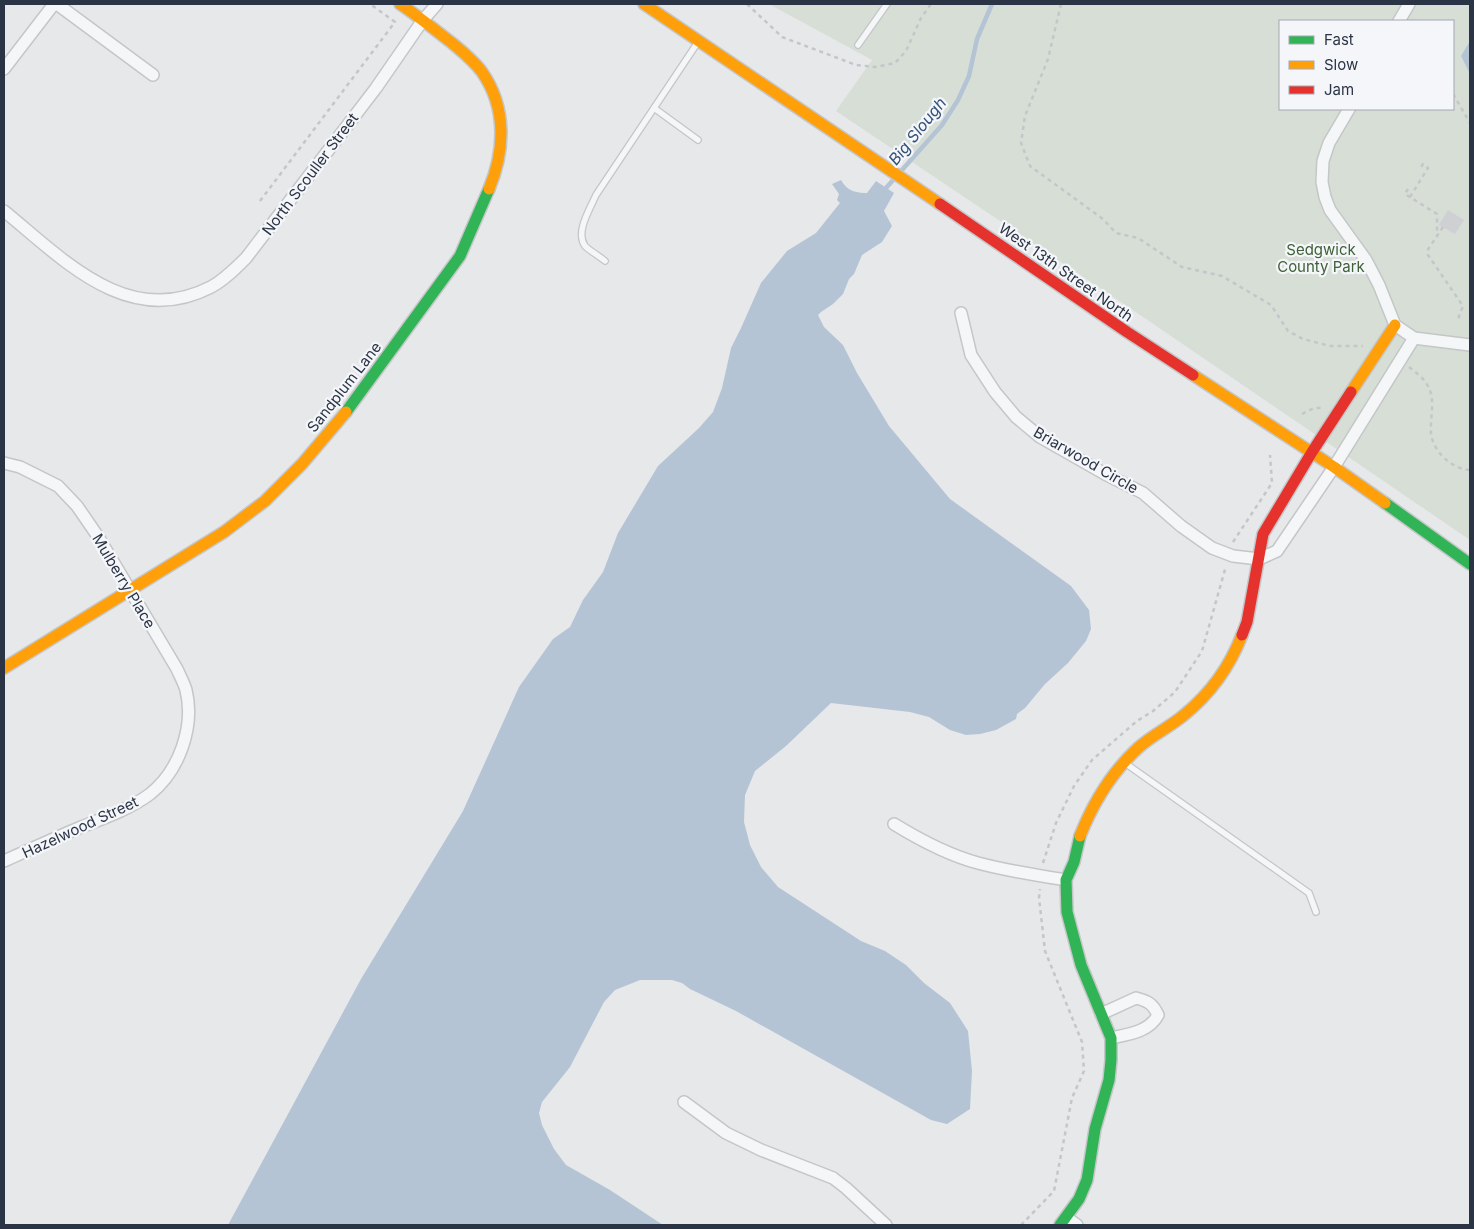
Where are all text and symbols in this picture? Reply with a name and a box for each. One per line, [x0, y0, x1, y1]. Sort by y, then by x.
legend [1279, 20, 1454, 110]
text: Fast [1324, 30, 1354, 49]
text: Slow [1324, 55, 1358, 74]
text: Jam [1324, 80, 1354, 99]
water label: Big Slough [884, 93, 950, 169]
street label: North Scouller Street [258, 109, 362, 239]
street label: West 13th Street North [995, 218, 1137, 326]
park label: Sedgwick County Park [1277, 240, 1366, 276]
street label: Sandplum Lane [303, 338, 385, 436]
street label: Briarwood Circle [1030, 422, 1142, 498]
street label: Mulberry Place [88, 530, 160, 632]
street label: Hazelwood Street [19, 792, 141, 862]

